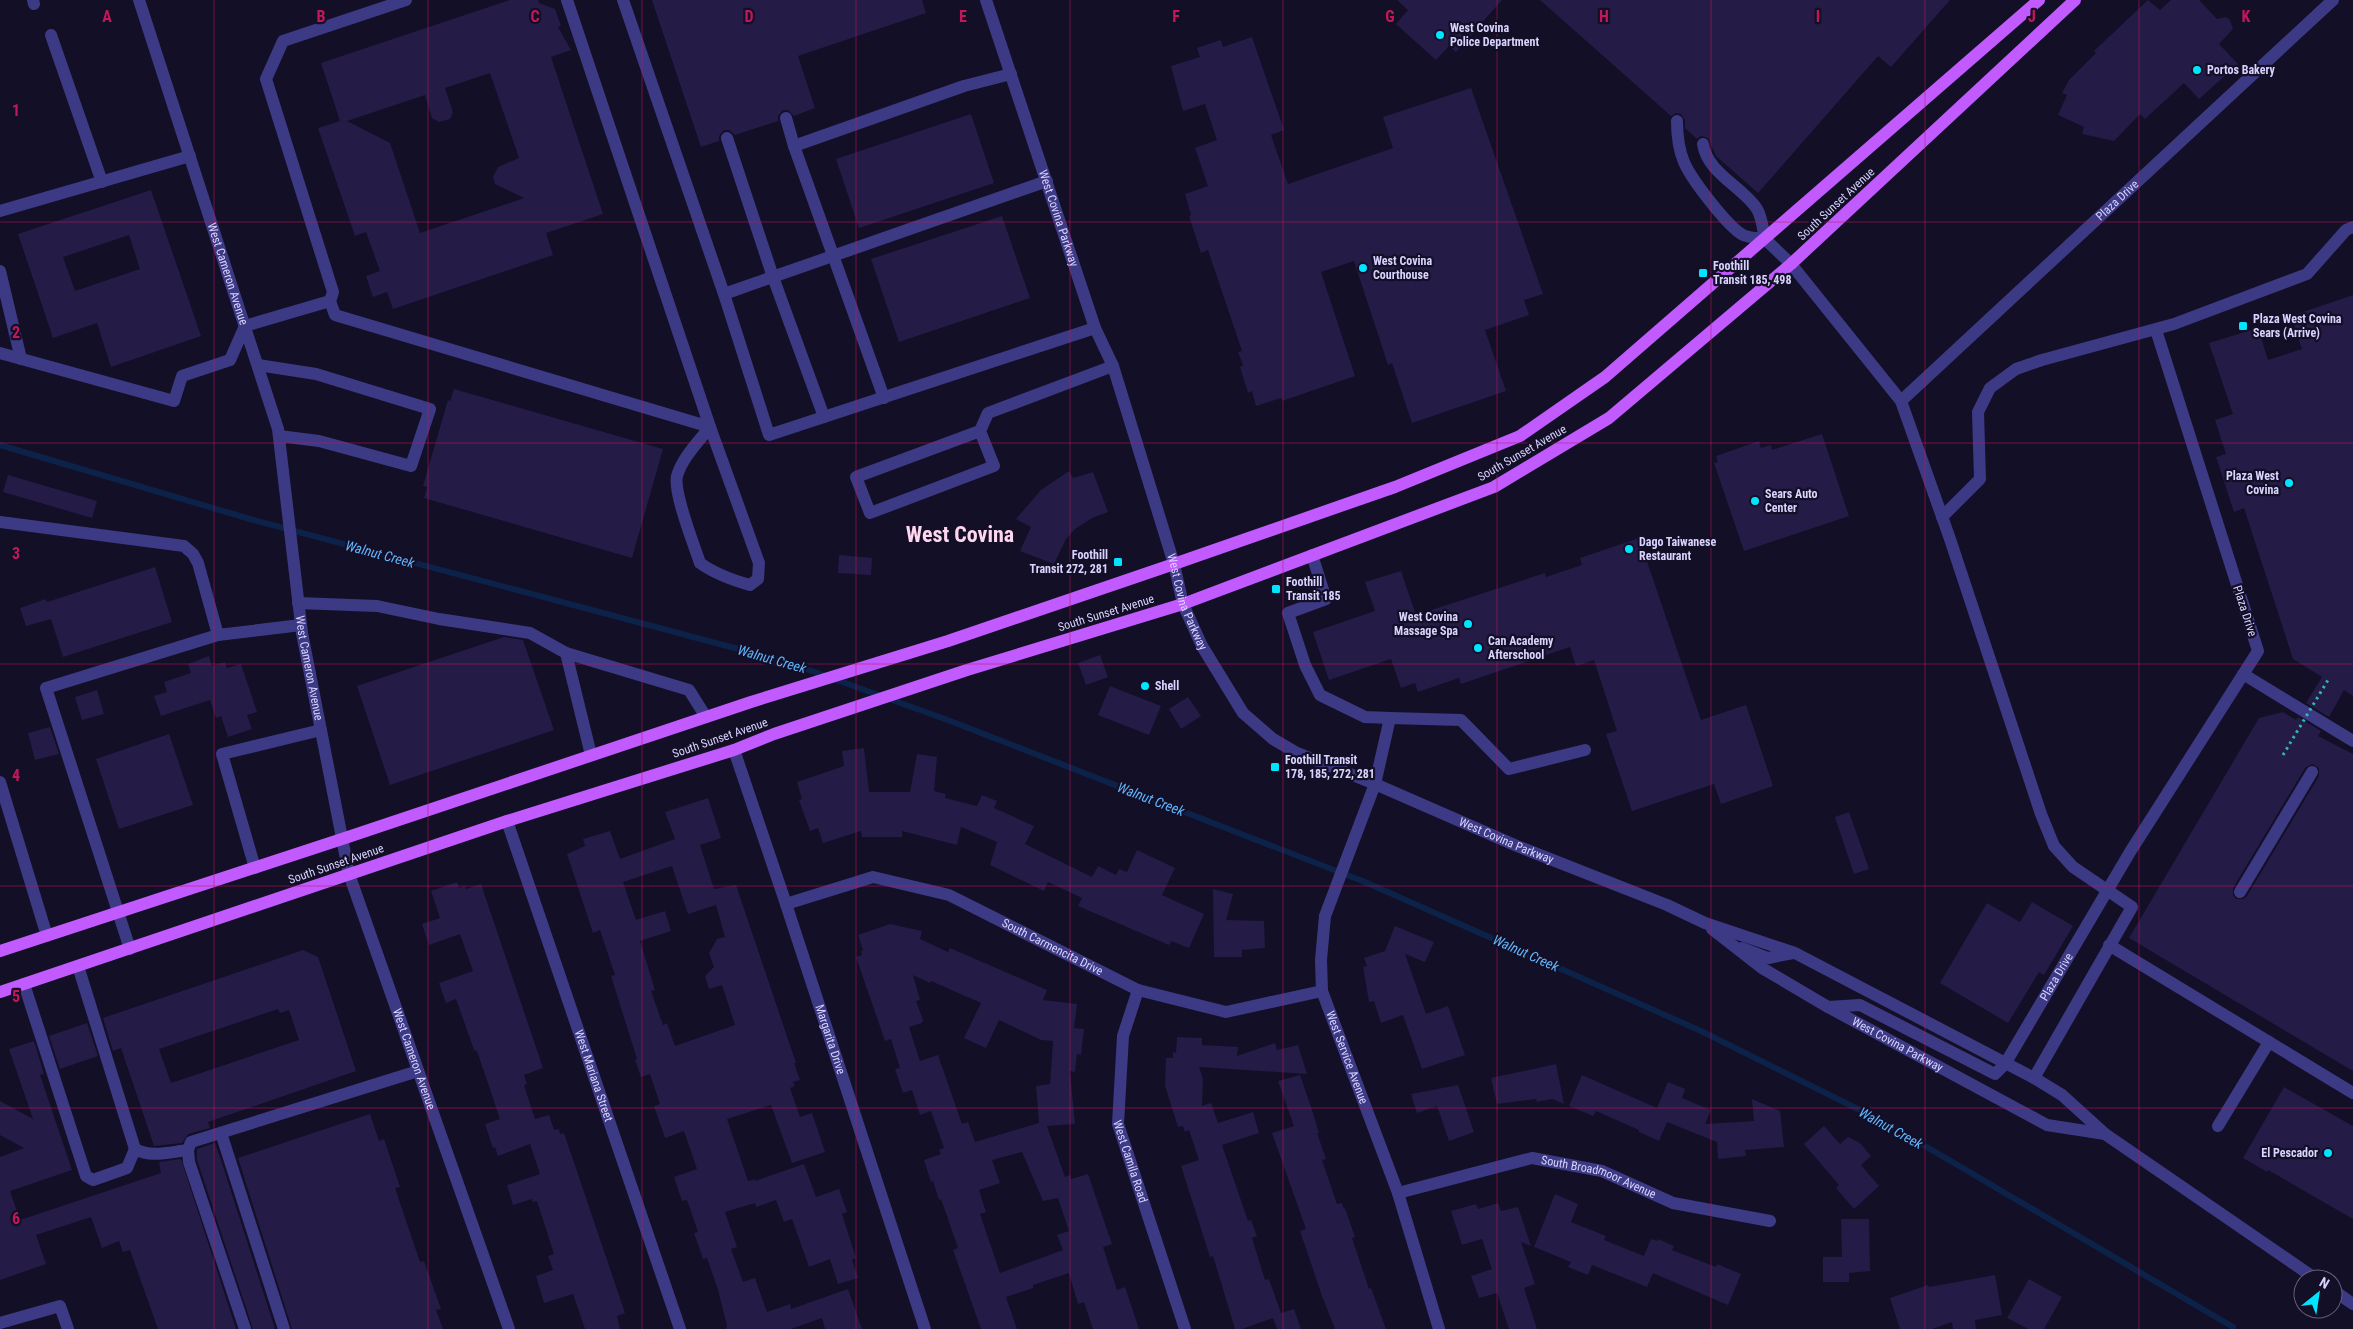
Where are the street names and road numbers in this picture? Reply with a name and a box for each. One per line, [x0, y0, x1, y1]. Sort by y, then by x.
street label: South Sunset Avenue [1795, 165, 1878, 243]
street label: West Covina Parkway [1036, 168, 1081, 269]
street label: Plaza Drive [2093, 177, 2142, 223]
street label: West Cameron Avenue [205, 221, 251, 327]
street label: South Sunset Avenue [1475, 422, 1569, 484]
street label: West Covina Parkway [1164, 552, 1210, 653]
street label: Plaza Drive [2230, 584, 2260, 639]
street label: South Sunset Avenue [1056, 592, 1156, 634]
street label: West Cameron Avenue [293, 615, 326, 722]
street label: South Sunset Avenue [670, 715, 770, 761]
street label: West Covina Parkway [1457, 815, 1556, 867]
street label: South Sunset Avenue [286, 841, 386, 887]
street label: South Carmencita Drive [1000, 916, 1106, 978]
street label: Plaza Drive [2037, 950, 2076, 1003]
street label: Margarita Drive [812, 1003, 848, 1076]
street label: West Cameron Avenue [390, 1006, 438, 1112]
street label: West Service Avenue [1323, 1009, 1371, 1106]
street label: West Covina Parkway [1850, 1014, 1945, 1075]
street label: West Mariana Street [572, 1028, 616, 1124]
street label: West Camila Road [1110, 1118, 1150, 1205]
street label: South Broadmoor Avenue [1540, 1153, 1658, 1202]

